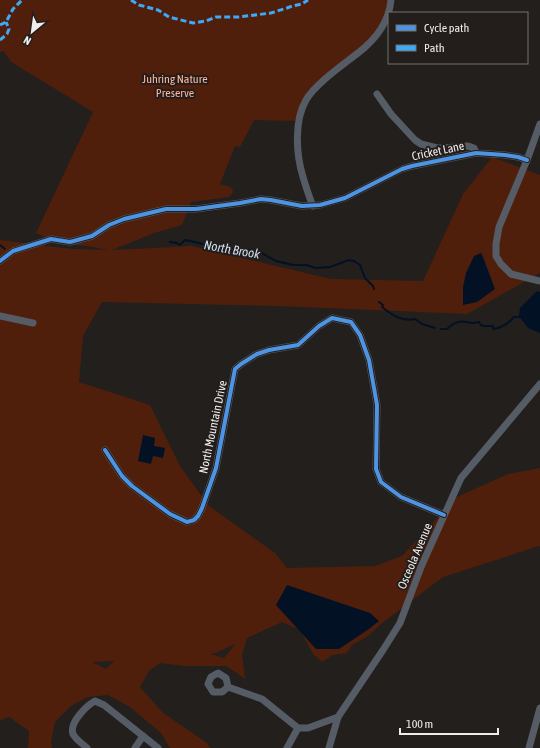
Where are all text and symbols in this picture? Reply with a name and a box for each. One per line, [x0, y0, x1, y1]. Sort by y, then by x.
north arrow [12, 12, 52, 52]
legend [388, 12, 528, 64]
text: Cycle path [424, 21, 469, 35]
text: N [21, 34, 33, 48]
text: Path [424, 41, 445, 55]
park label: Juhring Nature Preserve [142, 72, 208, 100]
street label: Cricket Lane [411, 139, 465, 163]
water label: North Brook [203, 237, 261, 262]
street label: North Mountain Drive [196, 379, 230, 475]
street label: Osceola Avenue [395, 521, 435, 591]
scale bar [400, 710, 498, 736]
text: 100 m [406, 717, 433, 731]

